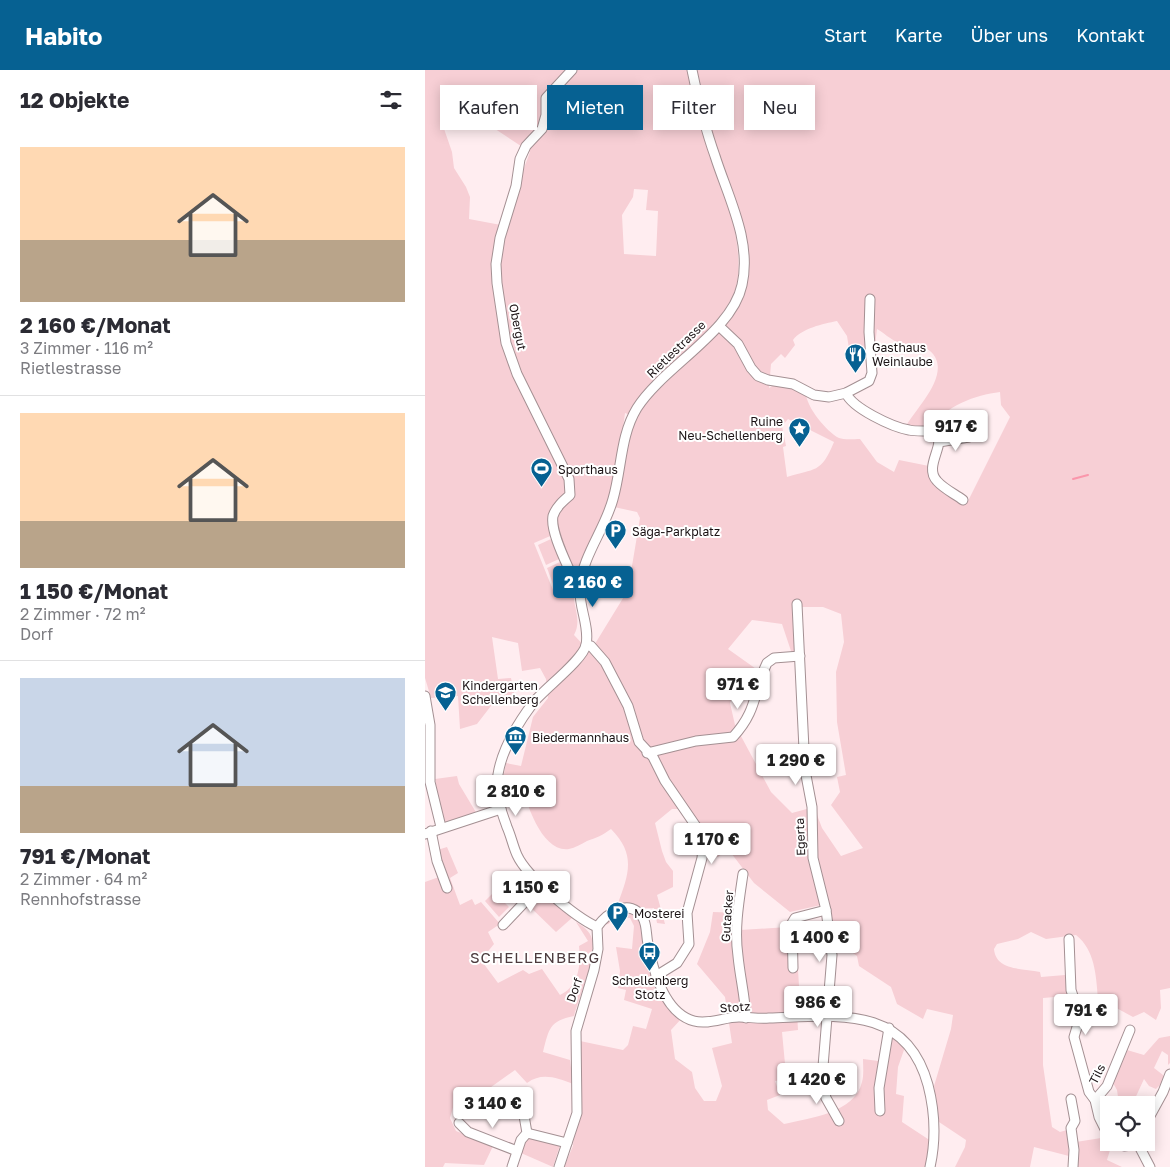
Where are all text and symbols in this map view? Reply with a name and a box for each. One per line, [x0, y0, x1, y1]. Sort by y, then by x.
text: Habito [25, 21, 103, 50]
text: Start [824, 24, 867, 46]
text: Karte [895, 24, 942, 46]
text: Über uns [970, 24, 1048, 46]
text: Kontakt [1076, 24, 1145, 46]
chip: Kaufen [440, 85, 537, 130]
chip: Mieten [547, 85, 643, 130]
chip: Filter [653, 85, 734, 130]
chip: Neu [744, 85, 815, 130]
icon: filters [377, 86, 405, 114]
text: 12 Objekte [20, 87, 129, 113]
icon: home [168, 180, 258, 270]
street label: Obergut [506, 302, 530, 352]
text: 2 160 €/Monat [20, 312, 171, 338]
street label: Rietlestrasse [643, 317, 709, 381]
text: 3 Zimmer · 116 m² [20, 338, 153, 358]
place label: Gasthaus Weinlaube [872, 340, 933, 369]
restaurant icon: Gasthaus Weinlaube [844, 342, 868, 373]
text: Rietlestrasse [20, 358, 121, 378]
pin: 917 € [921, 410, 991, 452]
place label: Ruine Neu-Schellenberg [678, 414, 783, 443]
place icon: Ruine Neu-Schellenberg [787, 416, 811, 447]
text: 917 € [935, 416, 977, 436]
icon: home [168, 445, 258, 535]
sports icon: Sporthaus [530, 457, 554, 488]
place label: Sporthaus [558, 462, 618, 477]
parking icon: Säga-Parkplatz [604, 519, 628, 550]
place label: Säga-Parkplatz [632, 524, 720, 539]
pin: 2 160 € [547, 566, 639, 608]
text: 2 160 € [564, 572, 622, 592]
text: 1 150 €/Monat [20, 578, 168, 604]
text: 2 Zimmer · 72 m² [20, 604, 146, 624]
text: Dorf [20, 624, 53, 644]
pin: 971 € [703, 668, 773, 710]
text: 971 € [717, 674, 759, 694]
place label: Kindergarten Schellenberg [462, 678, 539, 707]
school or university icon: Kindergarten Schellenberg [434, 680, 458, 711]
icon: home [168, 710, 258, 800]
museum icon: Biedermannhaus [504, 725, 528, 756]
place label: Biedermannhaus [532, 730, 629, 745]
pin: 1 290 € [750, 744, 842, 786]
text: 1 290 € [767, 750, 825, 770]
pin: 2 810 € [470, 774, 562, 817]
text: 2 810 € [487, 781, 545, 801]
street label: Egerta [792, 818, 808, 856]
pin: 1 170 € [666, 822, 758, 865]
text: 1 170 € [685, 829, 739, 849]
text: 791 €/Monat [20, 843, 150, 869]
text: 2 Zimmer · 64 m² [20, 869, 147, 889]
pin: 1 150 € [485, 870, 577, 913]
text: 1 150 € [503, 877, 559, 897]
text: Rennhofstrasse [20, 889, 141, 909]
street label: Gutacker [718, 889, 736, 942]
parking icon: Mosterei [606, 901, 630, 932]
place label: Mosterei [634, 906, 684, 921]
pin: 1 400 € [774, 920, 866, 963]
text: 1 400 € [791, 927, 849, 947]
bus stop icon: Schellenberg Stotz [638, 941, 662, 972]
district label: SCHELLENBERG [470, 948, 600, 966]
place label: Schellenberg Stotz [612, 973, 688, 1002]
street label: Dorf [563, 975, 585, 1004]
pin: 986 € [783, 986, 853, 1028]
text: 986 € [795, 992, 841, 1012]
pin: 791 € [1051, 994, 1121, 1036]
street label: Stotz [719, 998, 751, 1016]
text: 791 € [1065, 1000, 1107, 1020]
street label: Tils [1086, 1061, 1108, 1087]
pin: 1 420 € [771, 1062, 863, 1105]
text: 1 420 € [788, 1069, 846, 1089]
pin: 3 140 € [447, 1086, 539, 1129]
text: 3 140 € [464, 1093, 522, 1113]
map controls [1100, 1096, 1155, 1151]
button: locate [1100, 1096, 1155, 1151]

